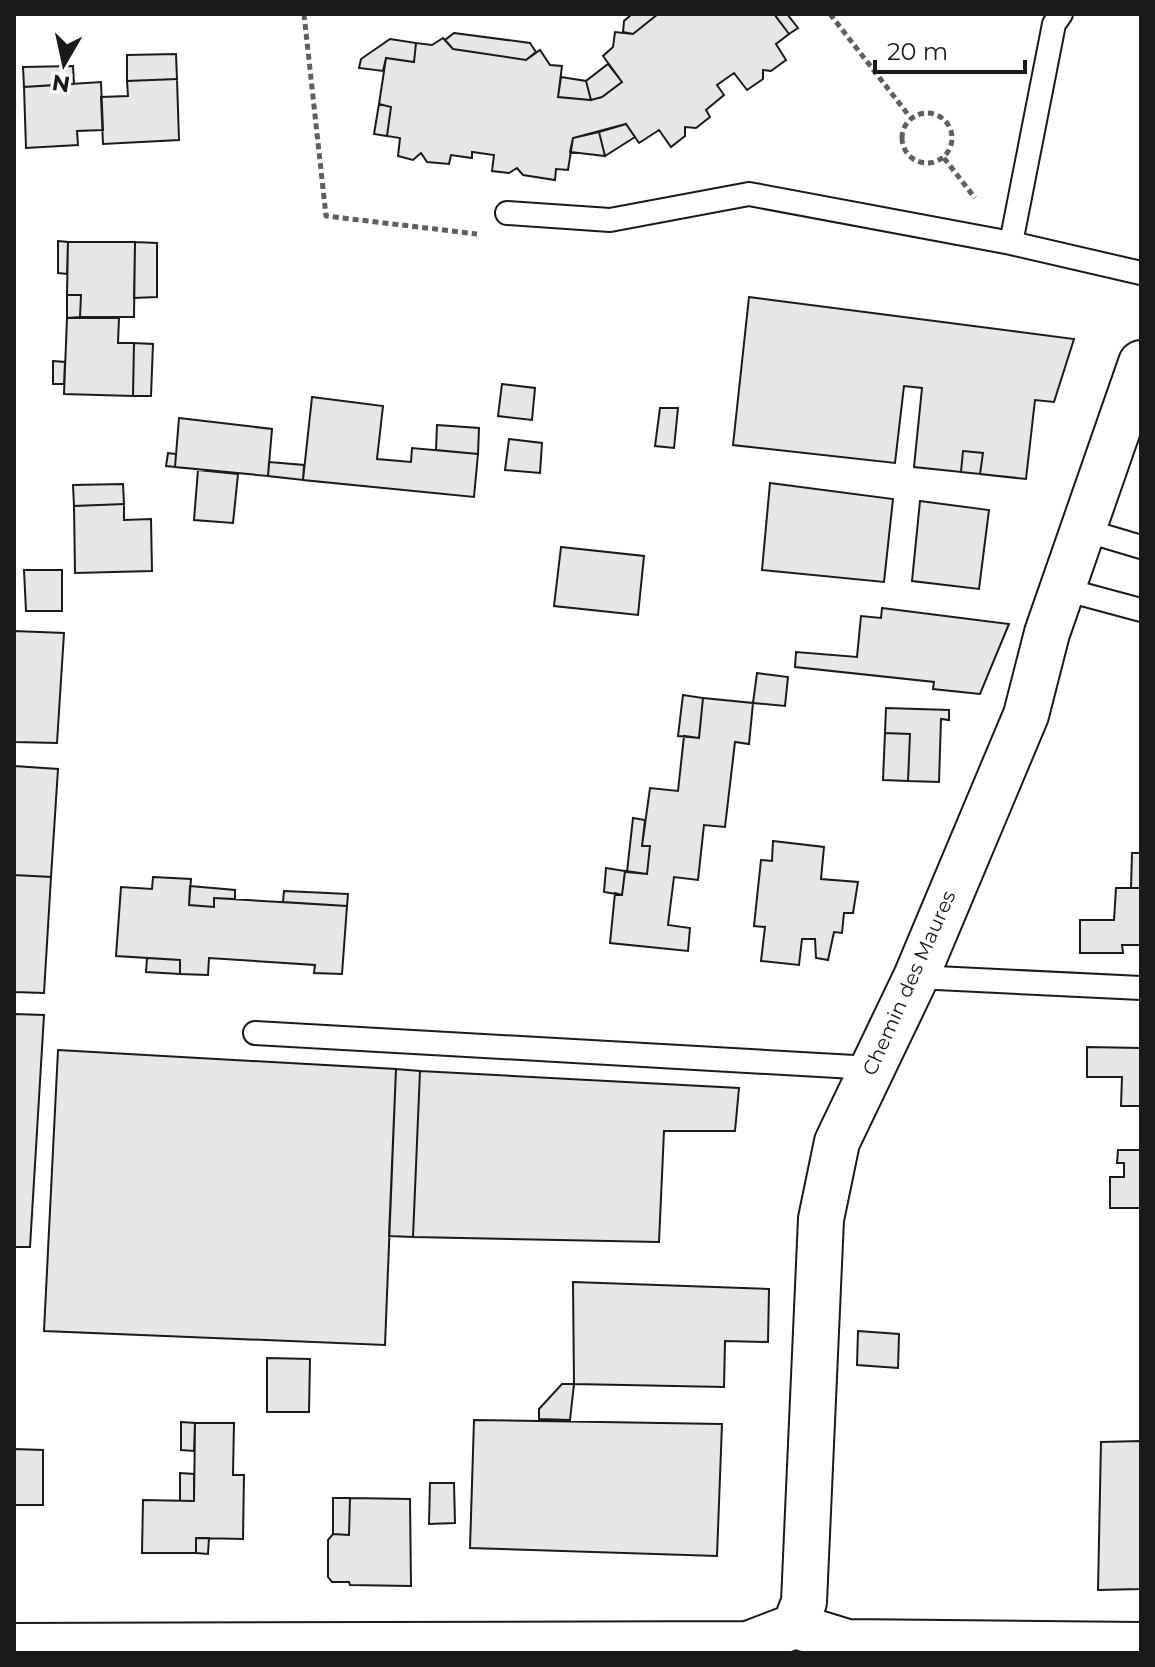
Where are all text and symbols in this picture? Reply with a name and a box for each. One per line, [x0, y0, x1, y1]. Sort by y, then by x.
north arrow [24, 24, 104, 104]
scale bar [875, 24, 1025, 74]
text: 20 m [887, 37, 948, 66]
text: N [50, 69, 72, 98]
street label: Chemin des Maures [857, 887, 961, 1079]

